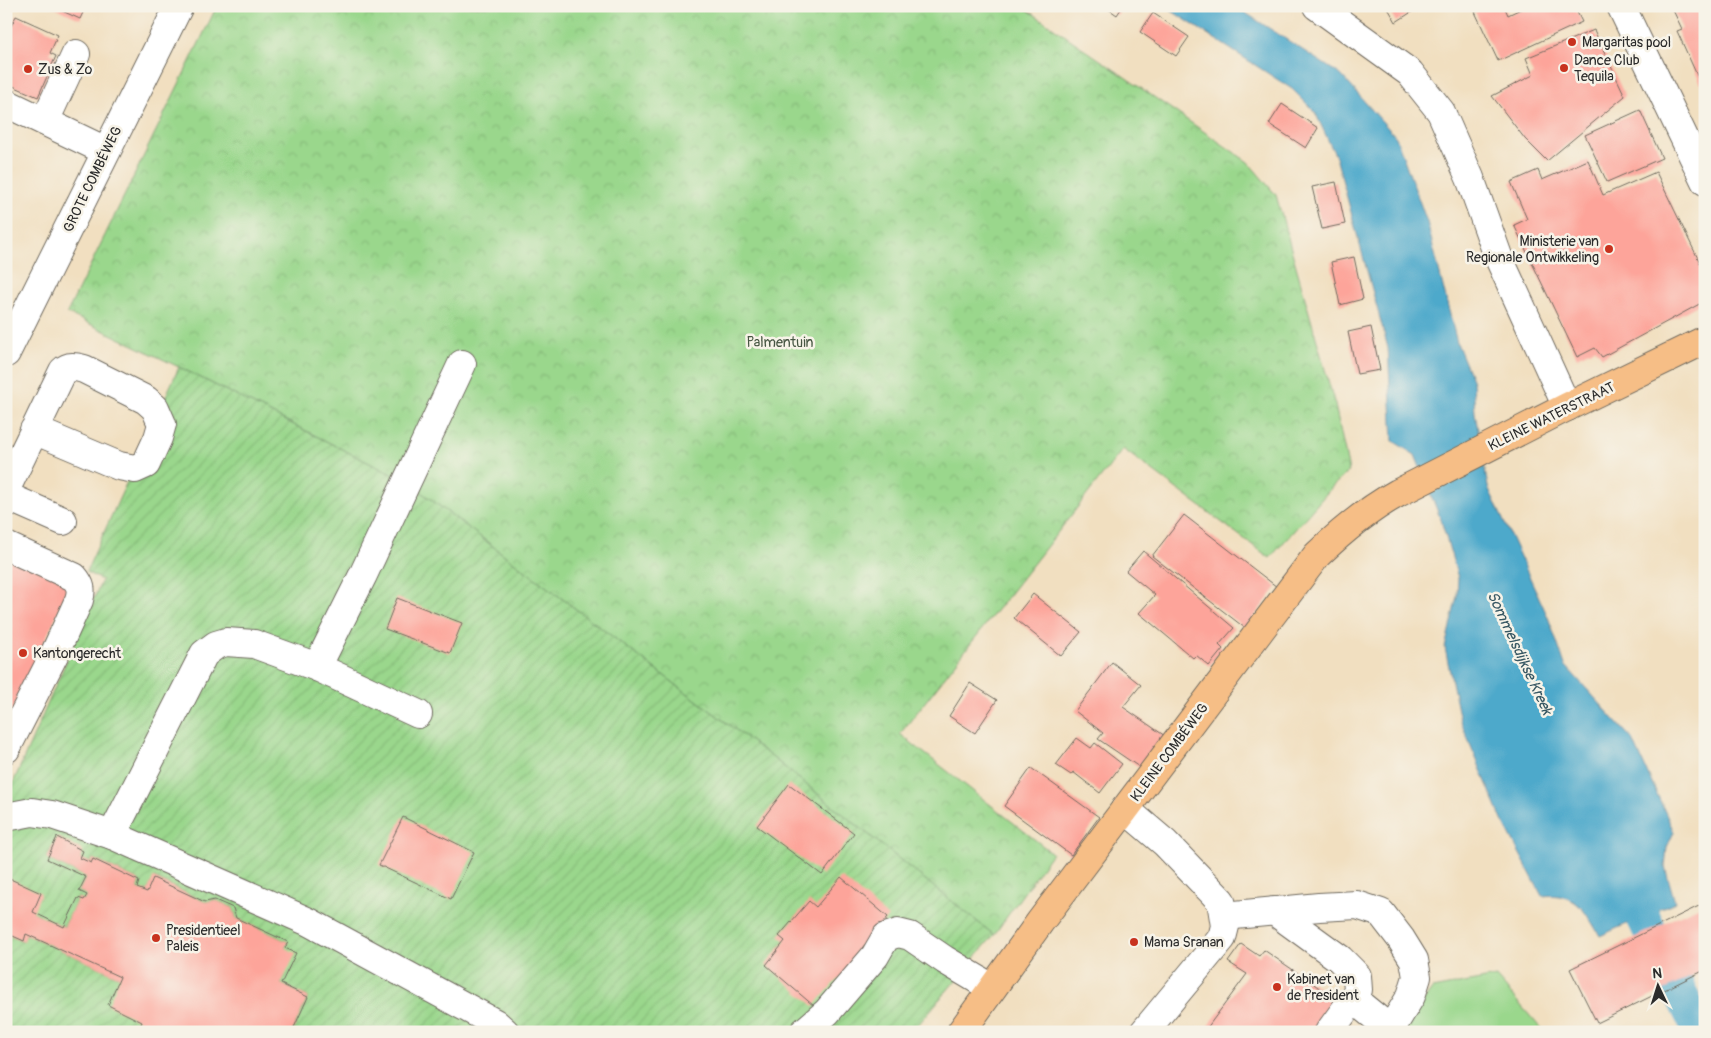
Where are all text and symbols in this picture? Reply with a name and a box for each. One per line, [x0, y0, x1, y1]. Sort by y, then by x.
place label: Margaritas pool [1582, 34, 1671, 51]
marker: Margaritas pool [1566, 36, 1578, 48]
place label: Dance Club Tequila [1574, 52, 1640, 85]
place label: Zus & Zo [38, 61, 93, 78]
marker: Dance Club Tequila [1558, 62, 1570, 74]
marker: Zus & Zo [22, 63, 34, 75]
street label: GROTE COMBÉWEG [59, 123, 125, 235]
place label: Ministerie van Regionale Ontwikkeling [1466, 233, 1599, 266]
marker: Ministerie van Regionale Ontwikkeling [1603, 243, 1615, 255]
park label: Palmentuin [747, 334, 813, 351]
street label: KLEINE WATERSTRAAT [1485, 378, 1617, 454]
water label: Sommelsdijkse Kreek [1483, 589, 1557, 719]
place label: Kantongerecht [33, 645, 122, 662]
marker: Kantongerecht [17, 647, 29, 659]
street label: KLEINE COMBÉWEG [1126, 699, 1212, 805]
place label: Presidentieel Paleis [166, 922, 241, 955]
marker: Presidentieel Paleis [150, 932, 162, 944]
place label: Mama Sranan [1144, 934, 1224, 951]
marker: Mama Sranan [1128, 936, 1140, 948]
north arrow [1634, 960, 1684, 1010]
text: N [1652, 965, 1662, 982]
place label: Kabinet van de President [1287, 971, 1359, 1004]
marker: Kabinet van de President [1271, 981, 1283, 993]

